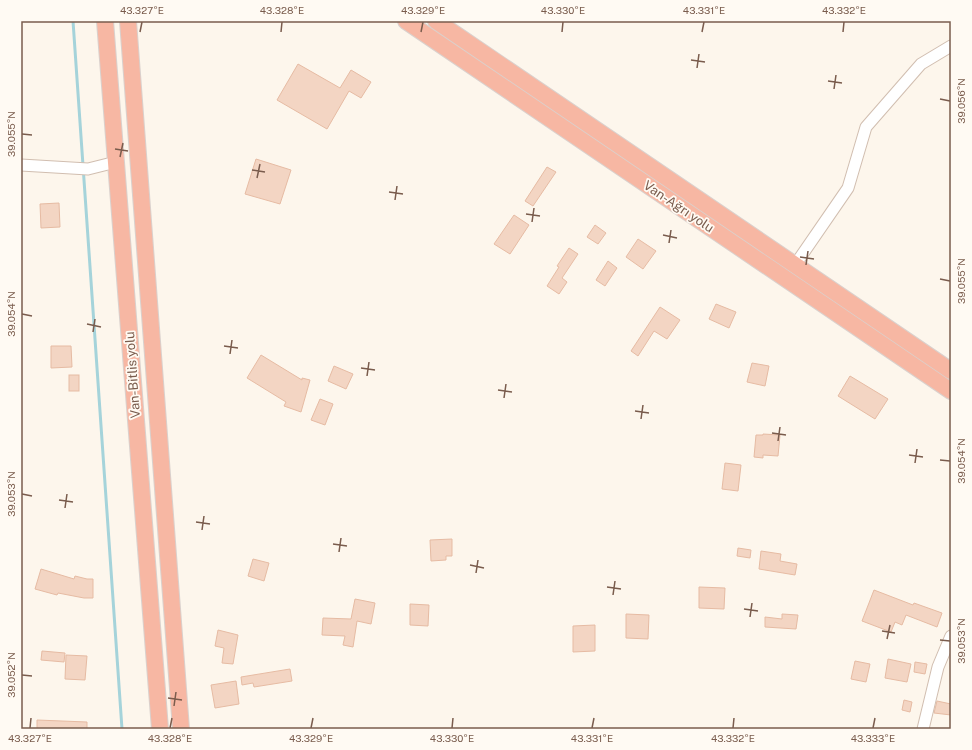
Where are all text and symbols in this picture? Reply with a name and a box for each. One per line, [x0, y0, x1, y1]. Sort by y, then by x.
text: 43.327°E [120, 4, 164, 16]
text: 43.328°E [260, 4, 304, 16]
text: 43.329°E [401, 4, 445, 16]
text: 43.330°E [541, 4, 585, 16]
text: 43.331°E [683, 4, 725, 16]
text: 43.332°E [822, 4, 866, 16]
text: 39.056°N [955, 78, 967, 124]
text: 39.055°N [5, 111, 17, 157]
street label: Van-Ağrı yolu [641, 177, 717, 235]
text: 39.055°N [955, 258, 967, 304]
text: 39.054°N [5, 291, 17, 337]
street label: Van-Bitlis yolu [122, 331, 143, 419]
text: 39.054°N [955, 438, 967, 484]
text: 39.053°N [5, 471, 17, 517]
text: 39.053°N [955, 618, 967, 664]
text: 39.052°N [5, 652, 17, 698]
text: 43.327°E [8, 732, 52, 744]
text: 43.328°E [148, 732, 192, 744]
text: 43.329°E [289, 732, 333, 744]
text: 43.330°E [430, 732, 474, 744]
text: 43.331°E [571, 732, 613, 744]
text: 43.332°E [711, 732, 755, 744]
text: 43.333°E [851, 732, 895, 744]

